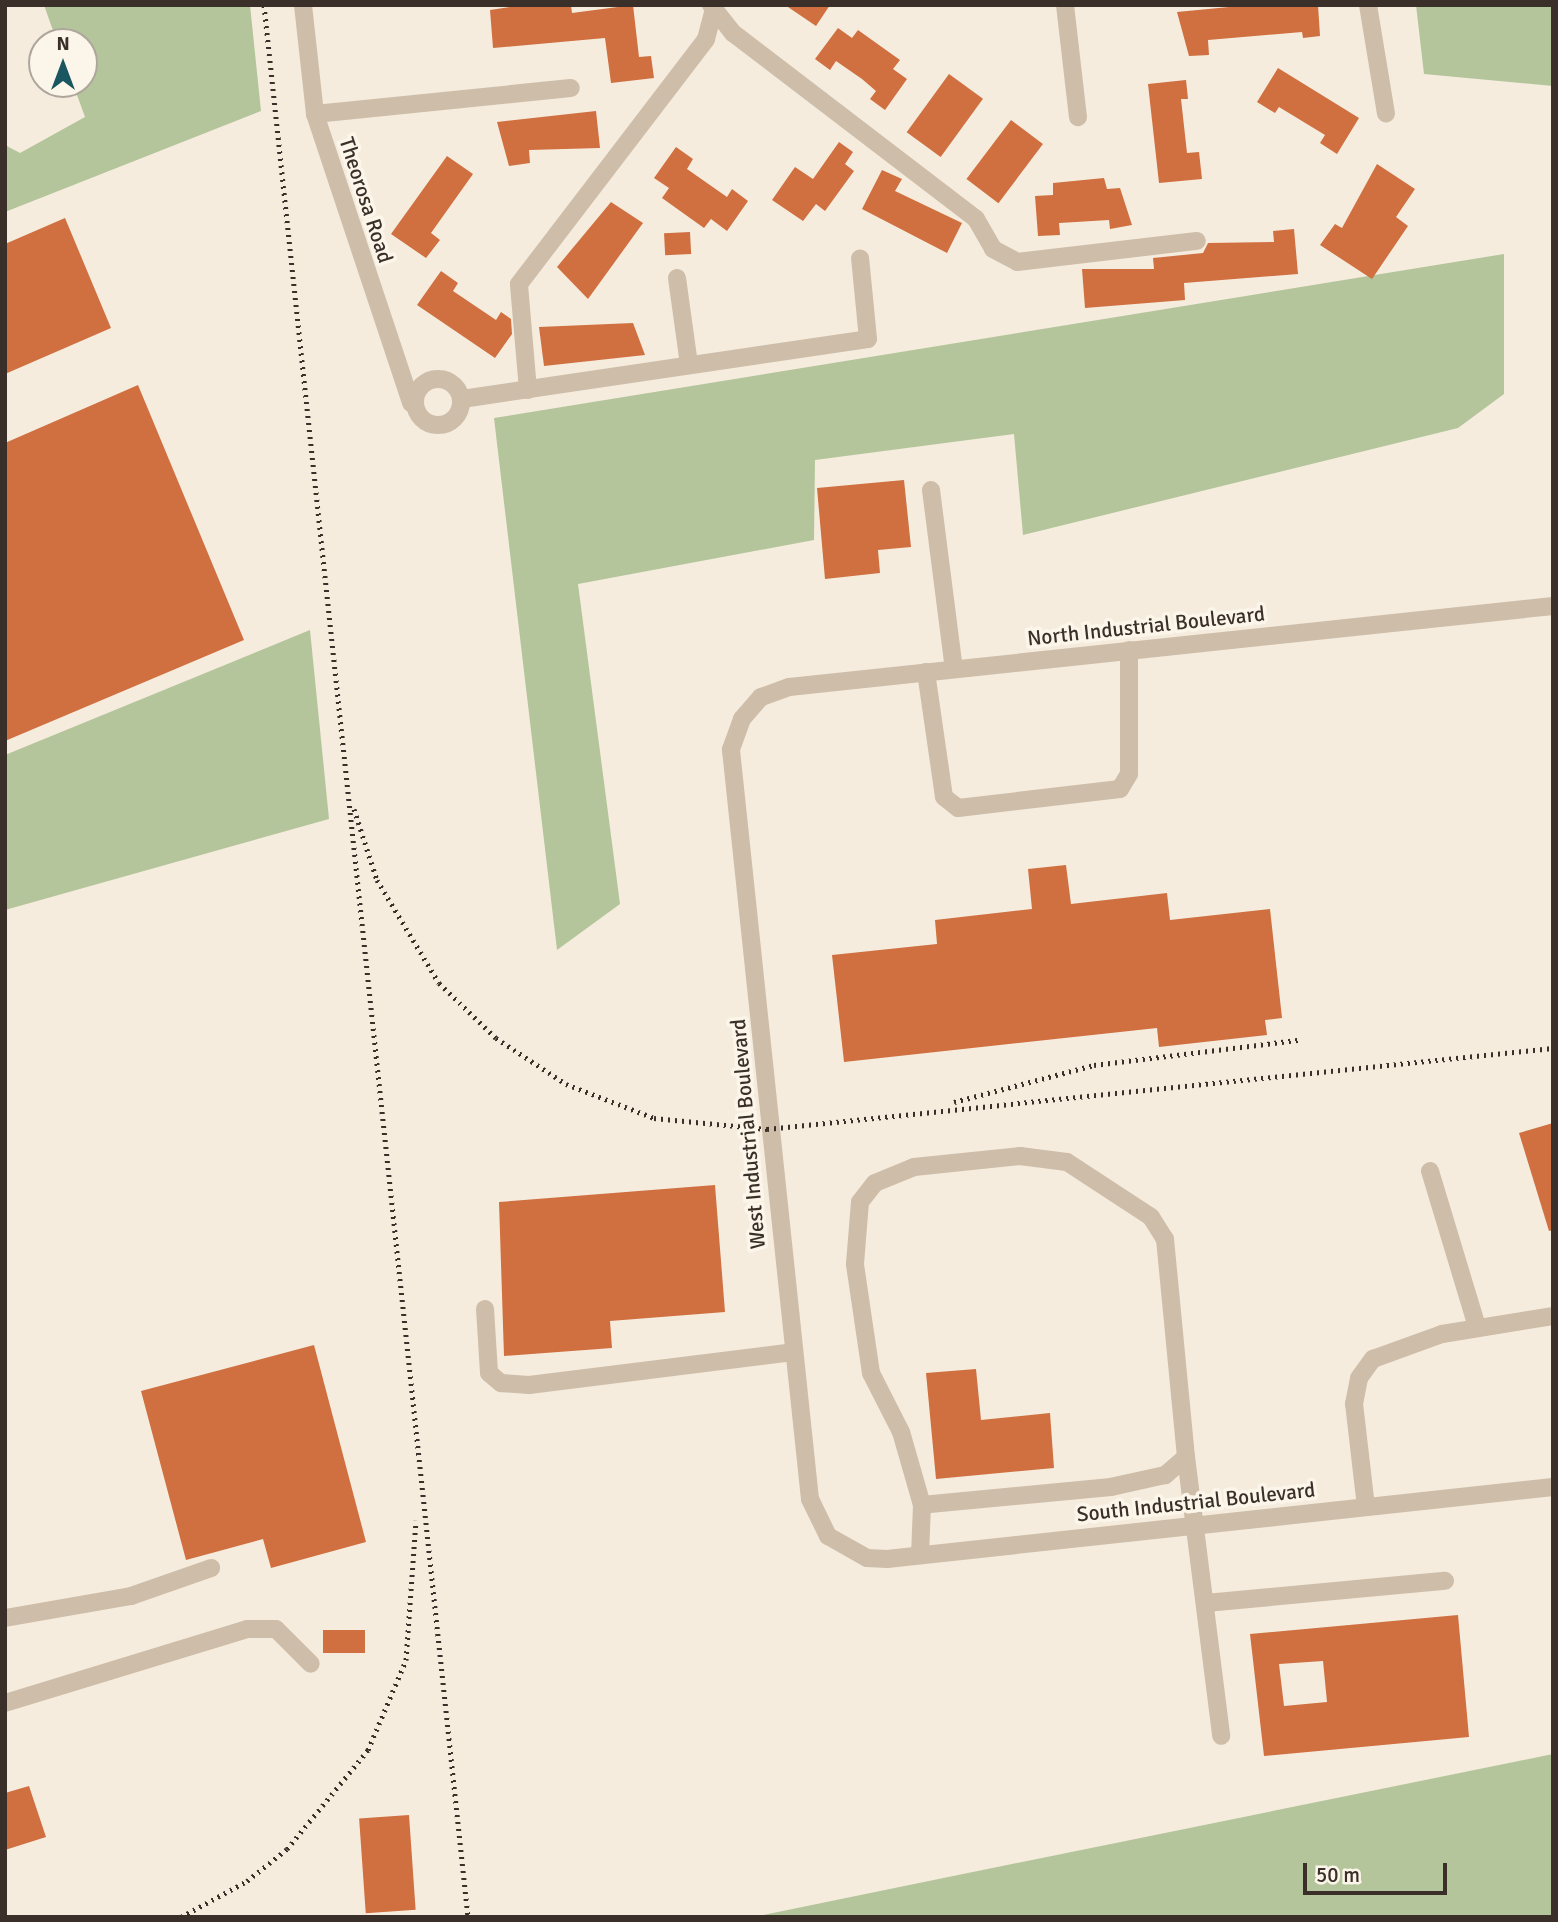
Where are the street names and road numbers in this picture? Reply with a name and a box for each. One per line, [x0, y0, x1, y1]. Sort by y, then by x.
street label: Theorosa Road [334, 134, 398, 266]
street label: North Industrial Boulevard [1026, 601, 1266, 651]
street label: West Industrial Boulevard [725, 1018, 771, 1250]
street label: South Industrial Boulevard [1076, 1477, 1316, 1527]

